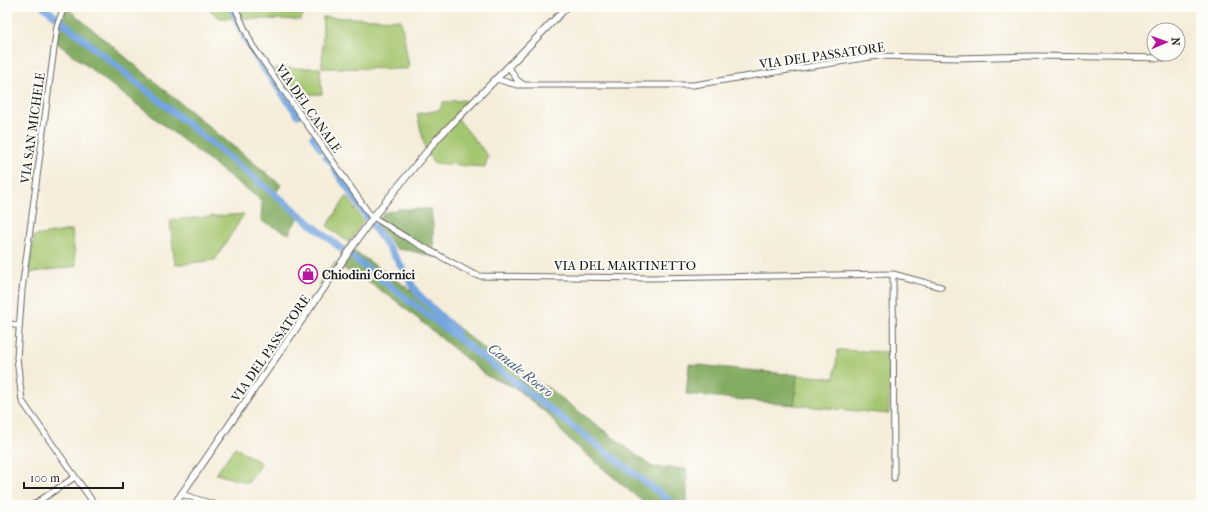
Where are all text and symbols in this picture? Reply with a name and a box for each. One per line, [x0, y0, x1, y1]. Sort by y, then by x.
north arrow [1146, 22, 1186, 62]
text: N [1169, 37, 1182, 47]
street label: VIA DEL PASSATORE [757, 39, 886, 72]
street label: VIA DEL CANALE [272, 61, 345, 155]
street label: VIA SAN MICHELE [17, 71, 48, 186]
street label: VIA DEL MARTINETTO [553, 258, 696, 273]
shop icon: Chiodini Cornici [297, 263, 319, 285]
place label: Chiodini Cornici [322, 267, 415, 282]
street label: VIA DEL PASSATORE [227, 292, 313, 405]
water label: Canale Roero [485, 340, 557, 401]
scale bar [24, 464, 123, 490]
text: 100 m [30, 471, 60, 485]

